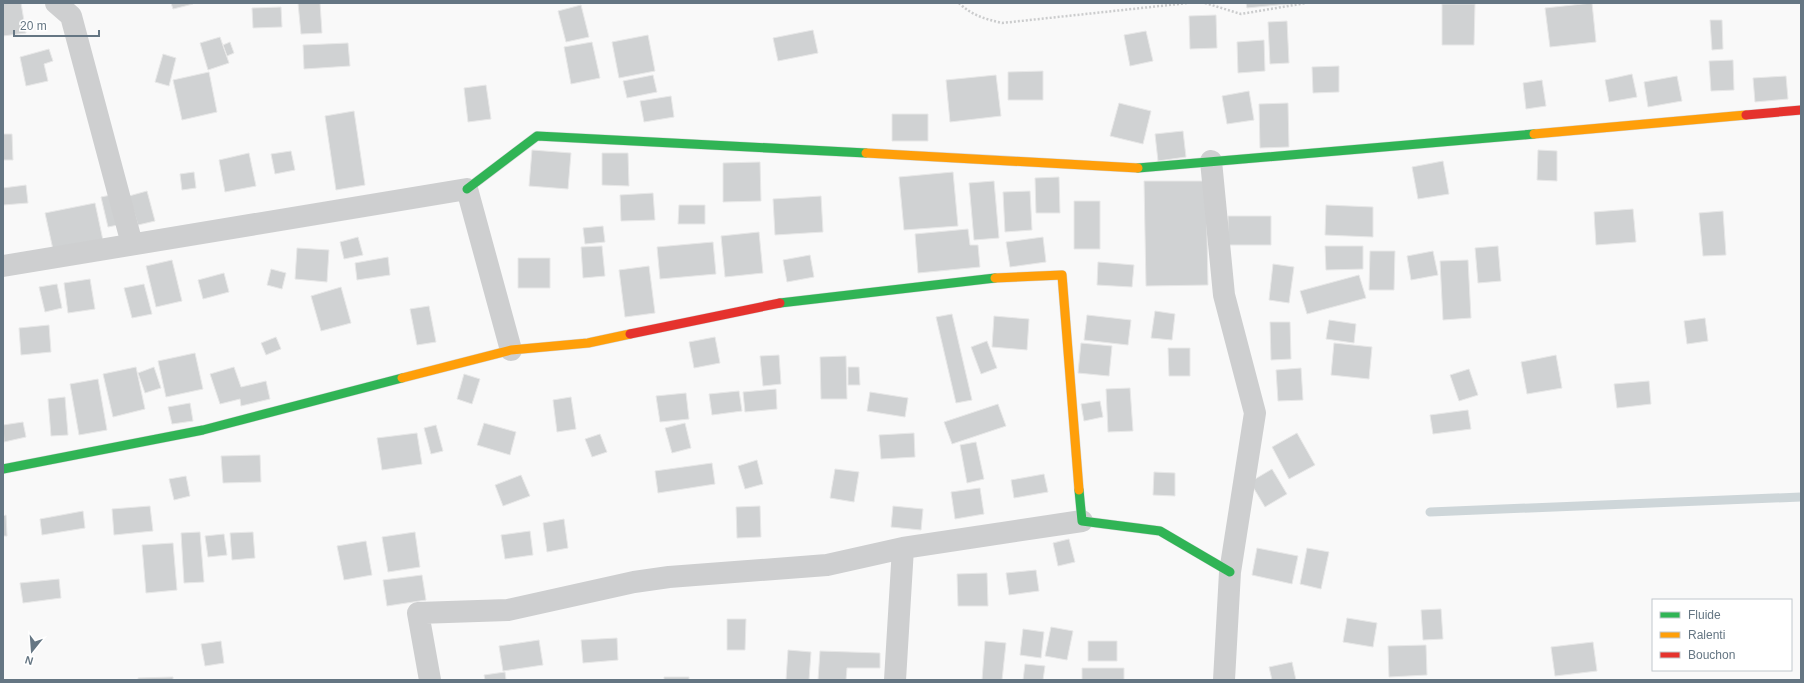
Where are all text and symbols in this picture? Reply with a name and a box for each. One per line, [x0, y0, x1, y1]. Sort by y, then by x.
scale bar [14, 12, 99, 38]
text: 20 m [20, 19, 47, 33]
legend [1652, 599, 1792, 671]
text: Fluide [1688, 608, 1721, 622]
text: Ralenti [1688, 628, 1725, 642]
north arrow [12, 631, 52, 671]
text: Bouchon [1688, 648, 1735, 662]
text: N [23, 654, 35, 667]

